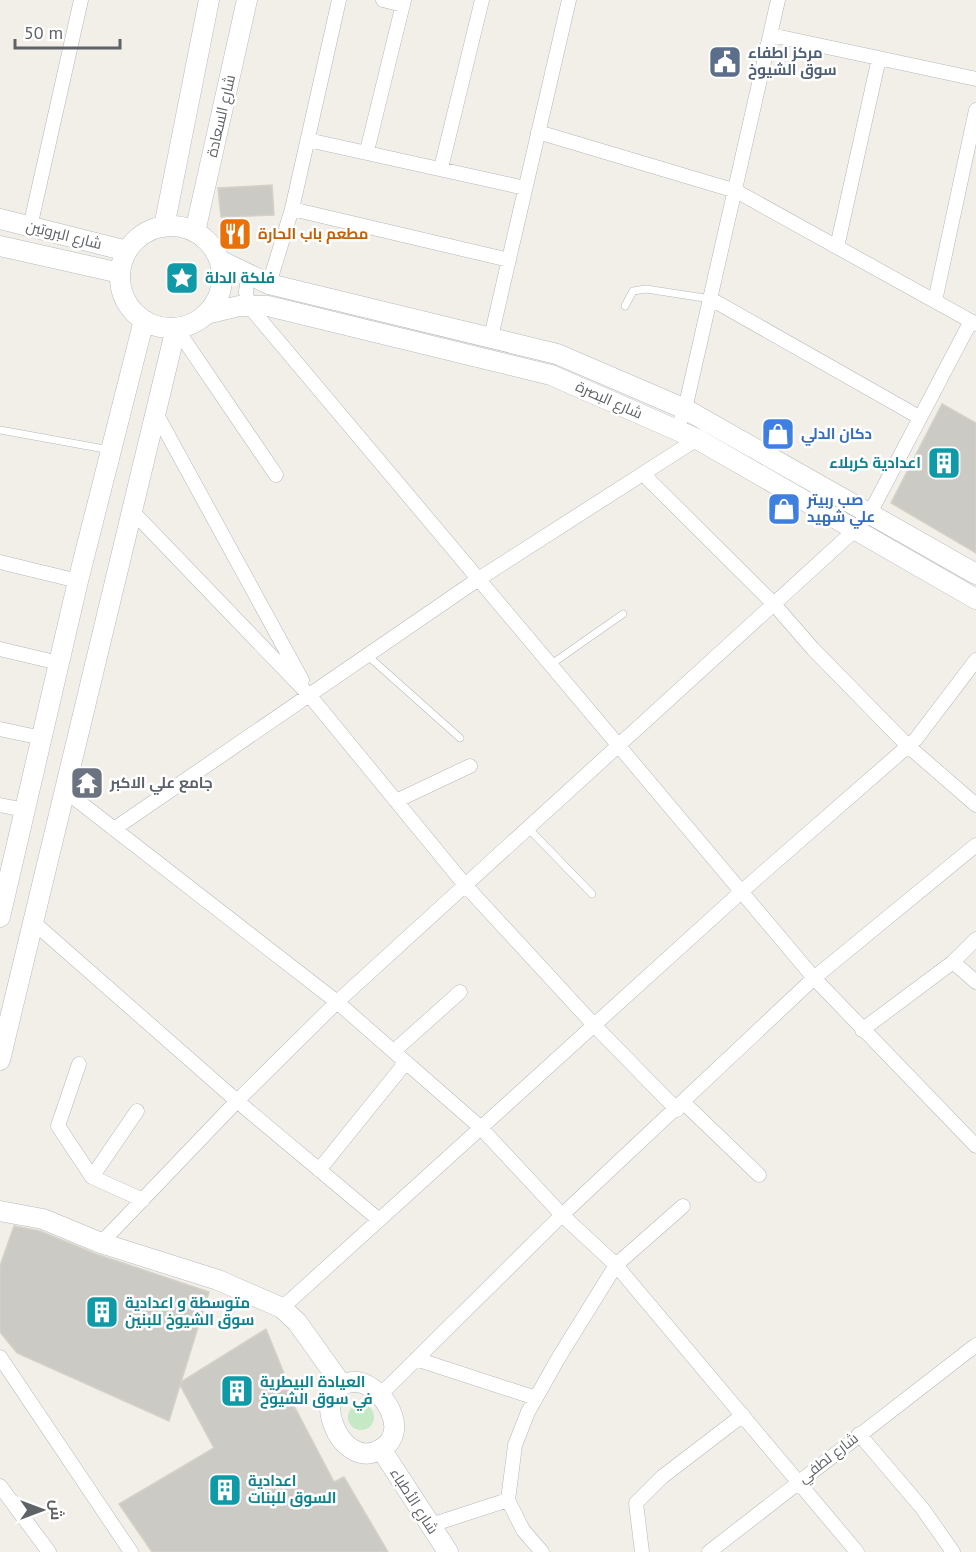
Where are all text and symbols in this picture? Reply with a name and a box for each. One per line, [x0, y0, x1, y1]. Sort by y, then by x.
scale bar [15, 12, 120, 50]
text: 50 m [24, 21, 63, 44]
place label: مركز اطفاء سوق الشيوخ [748, 43, 837, 80]
public building icon: مركز اطفاء سوق الشيوخ [707, 44, 743, 80]
street label: شارع السعادة [202, 73, 241, 159]
street label: شارع البروتين [24, 216, 104, 255]
restaurant icon: مطعم باب الحارة [217, 216, 253, 252]
place label: مطعم باب الحارة [258, 224, 369, 244]
place icon: فلكة الدلة [164, 260, 200, 296]
place label: فلكة الدلة [205, 268, 275, 287]
street label: شارع البصرة [572, 376, 646, 425]
shop icon: دكان الدلي [760, 416, 796, 452]
place label: دكان الدلي [801, 424, 872, 446]
building icon: اعدادية كربلاء [926, 445, 962, 481]
place label: اعدادية كربلاء [829, 453, 921, 472]
place label: صب ربيتر علي شهيد [806, 490, 875, 529]
shop icon: صب ربيتر علي شهيد [766, 491, 802, 527]
temple icon: جامع علي الاكبر [69, 765, 105, 801]
place label: جامع علي الاكبر [109, 773, 213, 795]
place label: متوسطة و اعدادية سوق الشيوخ للبنين [125, 1293, 254, 1330]
building icon: متوسطة و اعدادية سوق الشيوخ للبنين [84, 1294, 120, 1330]
place label: العيادة البيطرية في سوق الشيوخ [260, 1372, 373, 1411]
building icon: العيادة البيطرية في سوق الشيوخ [219, 1373, 255, 1409]
street label: شارع لطفي [794, 1428, 863, 1489]
street label: شارع الأطباء [384, 1464, 443, 1538]
place label: اعدادية السوق للبنات [248, 1471, 336, 1507]
building icon: اعدادية السوق للبنات [207, 1472, 243, 1508]
north arrow [12, 1480, 72, 1540]
text: ش [47, 1500, 67, 1520]

